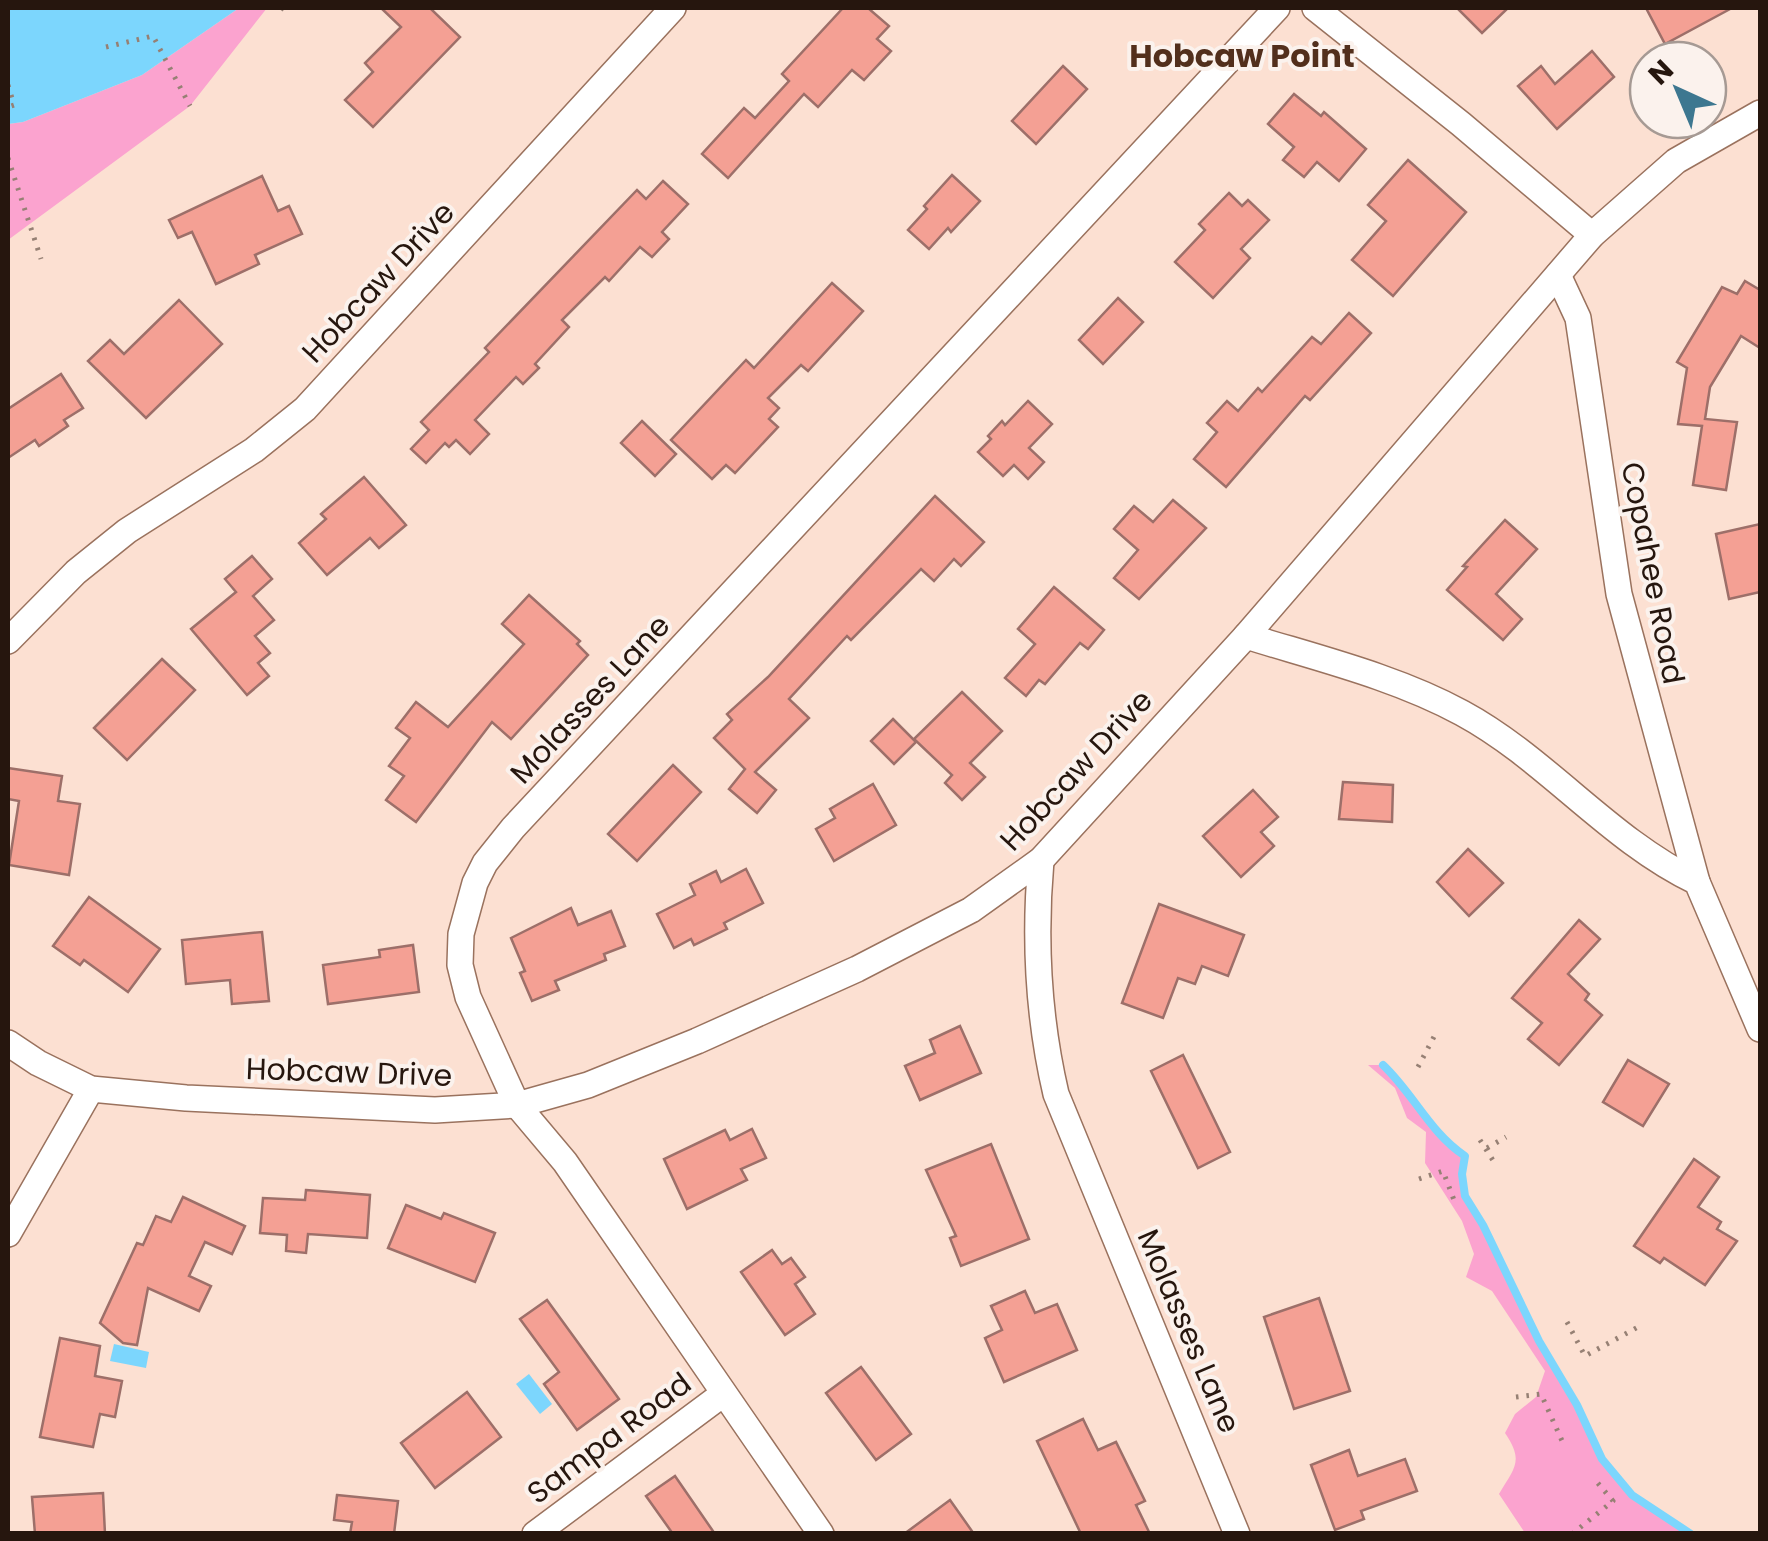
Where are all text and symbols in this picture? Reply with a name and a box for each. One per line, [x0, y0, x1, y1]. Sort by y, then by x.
district label: Hobcaw Point [1129, 33, 1355, 78]
north arrow [1628, 40, 1728, 140]
text: N [1640, 51, 1682, 94]
street label: Hobcaw Drive [292, 192, 464, 372]
street label: Copahee Road [1610, 458, 1696, 688]
street label: Molasses Lane [500, 605, 680, 793]
street label: Hobcaw Drive [990, 680, 1162, 860]
street label: Hobcaw Drive [245, 1047, 453, 1097]
street label: Molasses Lane [1127, 1223, 1251, 1439]
street label: Sampa Road [518, 1362, 700, 1514]

